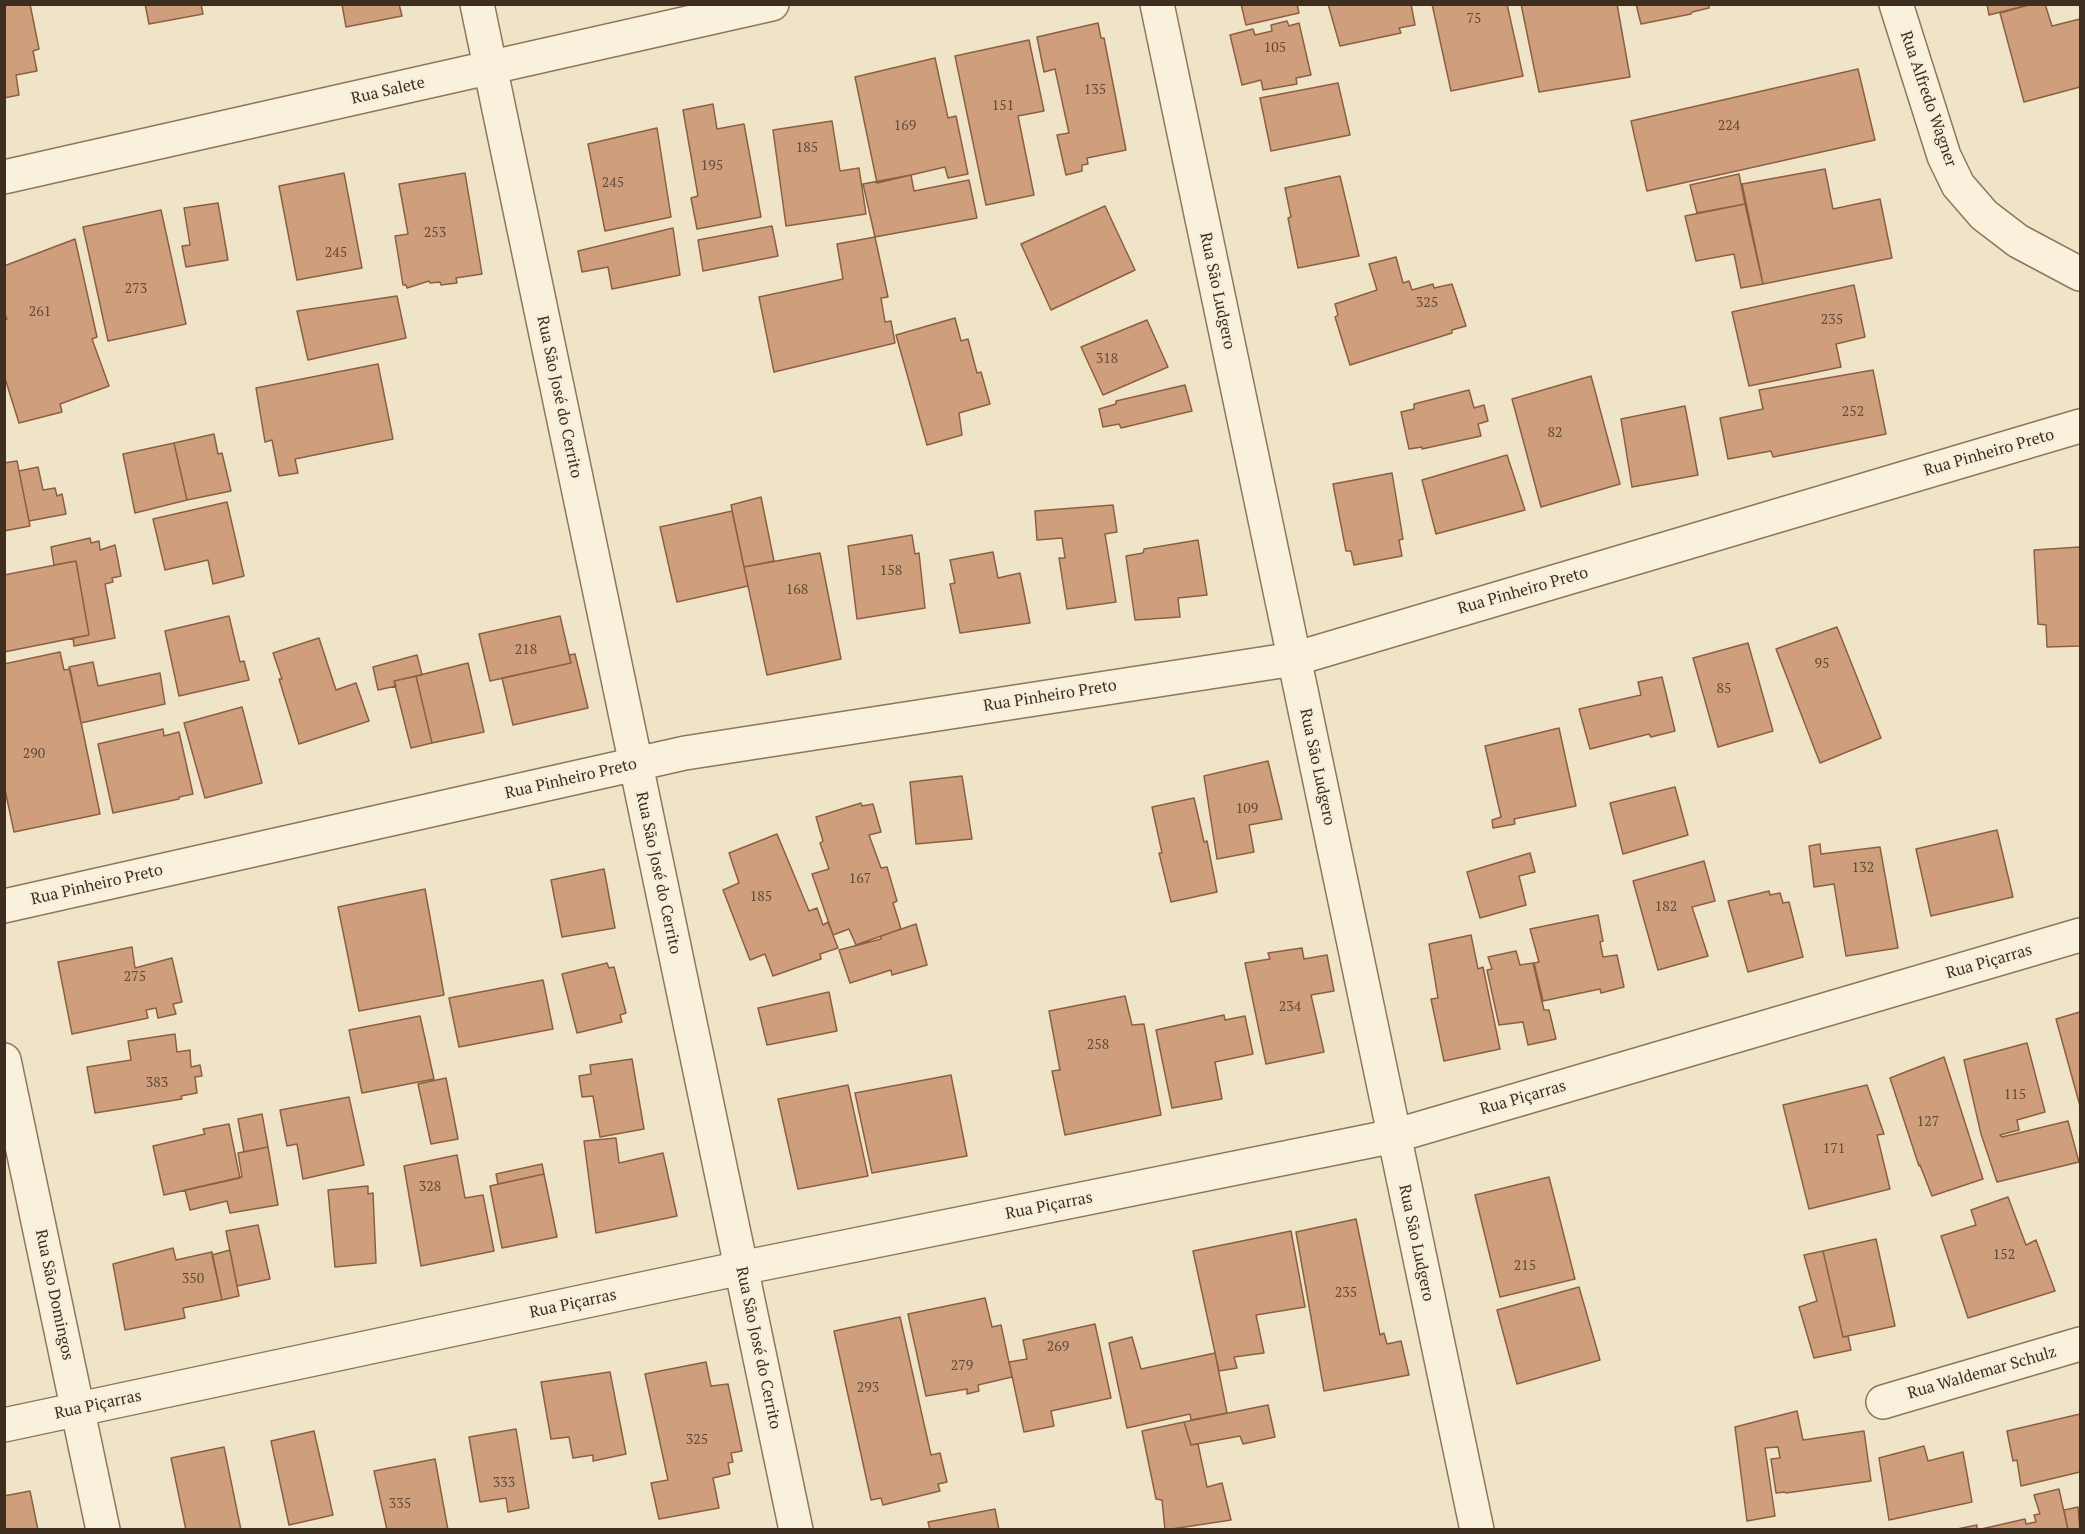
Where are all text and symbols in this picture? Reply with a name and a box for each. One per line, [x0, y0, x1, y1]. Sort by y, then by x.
house number: 75 [1467, 11, 1481, 27]
street label: Rua Alfredo Wagner [1896, 29, 1960, 169]
house number: 105 [1264, 40, 1286, 56]
street label: Rua Salete [349, 73, 427, 109]
house number: 135 [1084, 82, 1106, 98]
house number: 151 [992, 98, 1014, 114]
house number: 169 [894, 118, 916, 134]
house number: 224 [1718, 118, 1740, 134]
house number: 185 [796, 140, 818, 156]
house number: 195 [701, 158, 723, 174]
house number: 245 [602, 175, 624, 191]
house number: 253 [424, 225, 446, 241]
street label: Rua São Ludgero [1195, 231, 1239, 351]
house number: 245 [325, 245, 347, 261]
house number: 273 [125, 281, 147, 297]
house number: 325 [1416, 295, 1438, 311]
house number: 261 [29, 304, 51, 320]
house number: 235 [1821, 312, 1843, 328]
street label: Rua São José do Cerrito [532, 314, 586, 480]
house number: 318 [1096, 351, 1118, 367]
house number: 252 [1842, 404, 1864, 420]
house number: 82 [1548, 425, 1562, 441]
street label: Rua Pinheiro Preto [1922, 425, 2056, 481]
house number: 158 [880, 563, 902, 579]
street label: Rua Pinheiro Preto [1456, 563, 1590, 619]
house number: 168 [786, 582, 808, 598]
house number: 218 [515, 642, 537, 658]
house number: 95 [1815, 656, 1829, 672]
street label: Rua Pinheiro Preto [982, 676, 1118, 716]
house number: 85 [1717, 681, 1731, 697]
street label: Rua São Ludgero [1295, 707, 1339, 827]
house number: 290 [23, 746, 45, 762]
street label: Rua Pinheiro Preto [503, 754, 639, 804]
street label: Rua São José do Cerrito [631, 790, 685, 956]
house number: 109 [1236, 801, 1258, 817]
street label: Rua Pinheiro Preto [29, 860, 165, 910]
house number: 132 [1852, 860, 1874, 876]
house number: 167 [849, 871, 871, 887]
house number: 185 [750, 889, 772, 905]
house number: 182 [1655, 899, 1677, 915]
street label: Rua Piçarras [1944, 941, 2034, 983]
house number: 275 [124, 969, 146, 985]
house number: 234 [1279, 999, 1301, 1015]
house number: 258 [1087, 1037, 1109, 1053]
house number: 383 [146, 1075, 168, 1091]
street label: Rua Piçarras [1478, 1077, 1568, 1119]
house number: 115 [2004, 1087, 2026, 1103]
house number: 127 [1917, 1114, 1939, 1130]
house number: 171 [1823, 1141, 1845, 1157]
house number: 328 [419, 1179, 441, 1195]
street label: Rua São Ludgero [1394, 1183, 1438, 1303]
street label: Rua Piçarras [1004, 1188, 1094, 1224]
street label: Rua São Domingos [31, 1228, 77, 1362]
house number: 152 [1993, 1247, 2015, 1263]
house number: 215 [1514, 1258, 1536, 1274]
street label: Rua São José do Cerrito [731, 1265, 785, 1431]
house number: 350 [182, 1271, 204, 1287]
street label: Rua Piçarras [528, 1285, 618, 1323]
house number: 235 [1335, 1285, 1357, 1301]
house number: 269 [1047, 1339, 1069, 1355]
street label: Rua Waldemar Schulz [1905, 1343, 2059, 1403]
house number: 279 [951, 1358, 973, 1374]
house number: 293 [857, 1380, 879, 1396]
street label: Rua Piçarras [53, 1386, 143, 1424]
house number: 325 [686, 1432, 708, 1448]
house number: 333 [493, 1475, 515, 1491]
house number: 335 [389, 1496, 411, 1512]

